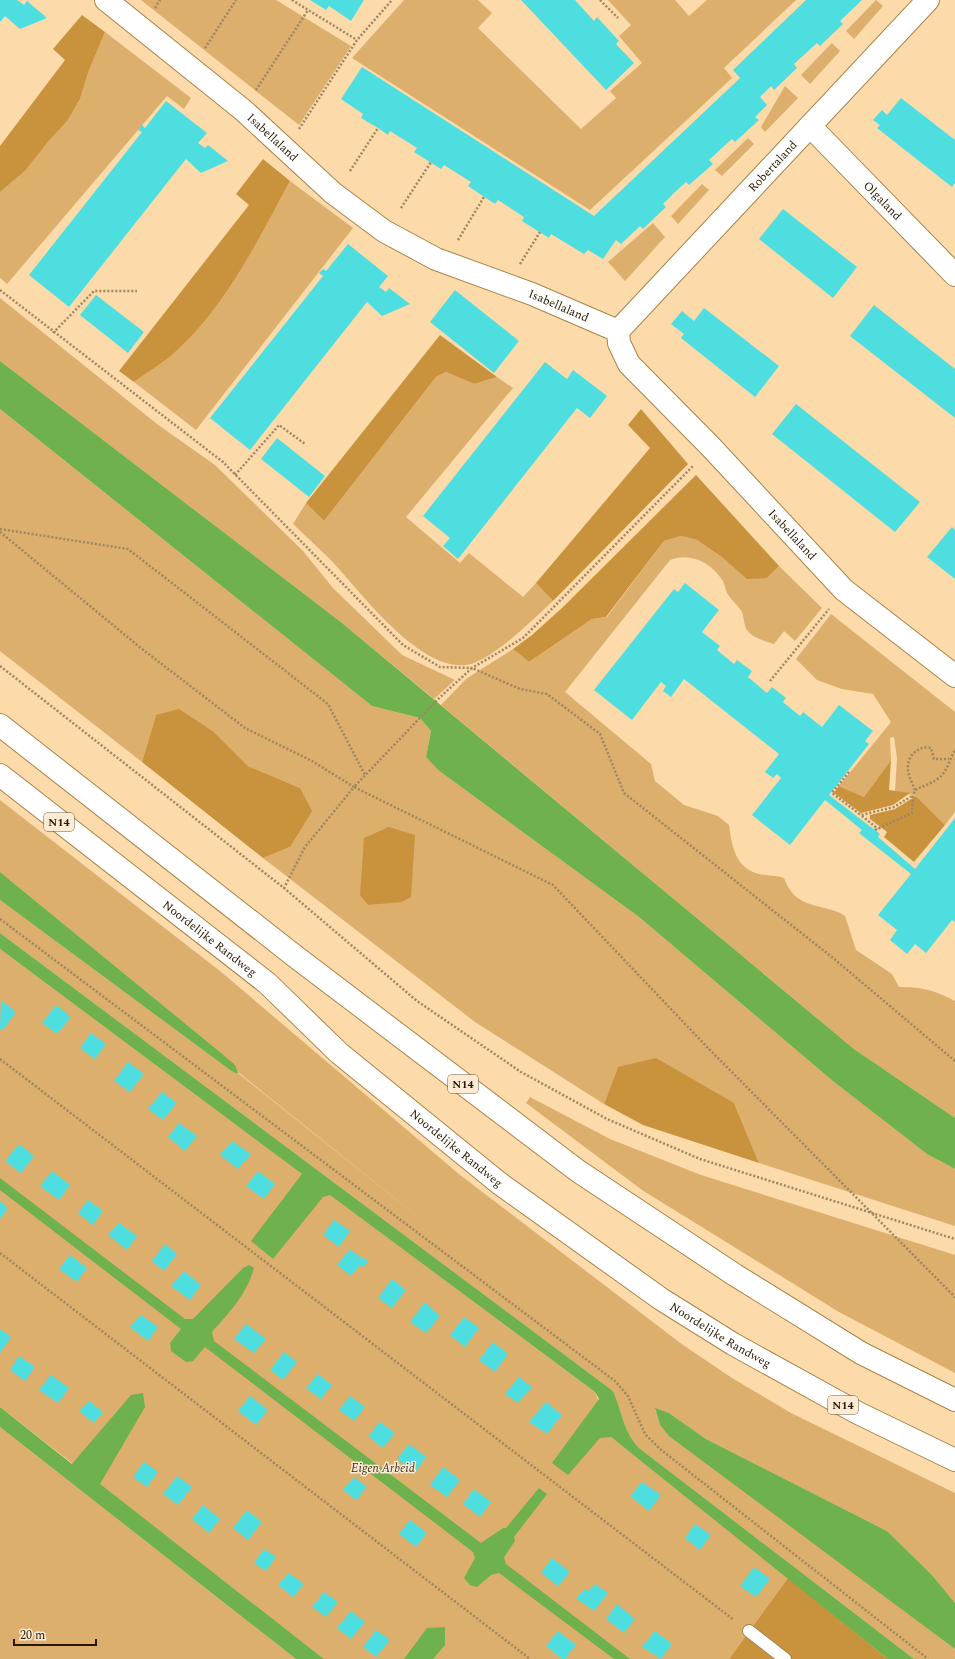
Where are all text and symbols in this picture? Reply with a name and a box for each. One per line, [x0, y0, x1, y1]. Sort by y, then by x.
street label: Isabellaland [243, 109, 303, 166]
street label: Robertaland [743, 136, 802, 196]
street label: Olgaland [859, 177, 906, 225]
street label: Isabellaland [526, 284, 592, 327]
street label: Isabellaland [764, 504, 821, 565]
road number: N14 [44, 813, 74, 831]
street label: Noordelijke Randweg [159, 896, 261, 981]
road number: N14 [448, 1075, 478, 1093]
street label: Noordelijke Randweg [406, 1105, 507, 1192]
street label: Noordelijke Randweg [666, 1297, 775, 1373]
road number: N14 [828, 1396, 858, 1414]
park label: Eigen Arbeid [351, 1459, 415, 1478]
scale bar [14, 1621, 96, 1647]
text: 20 m [20, 1626, 45, 1645]

